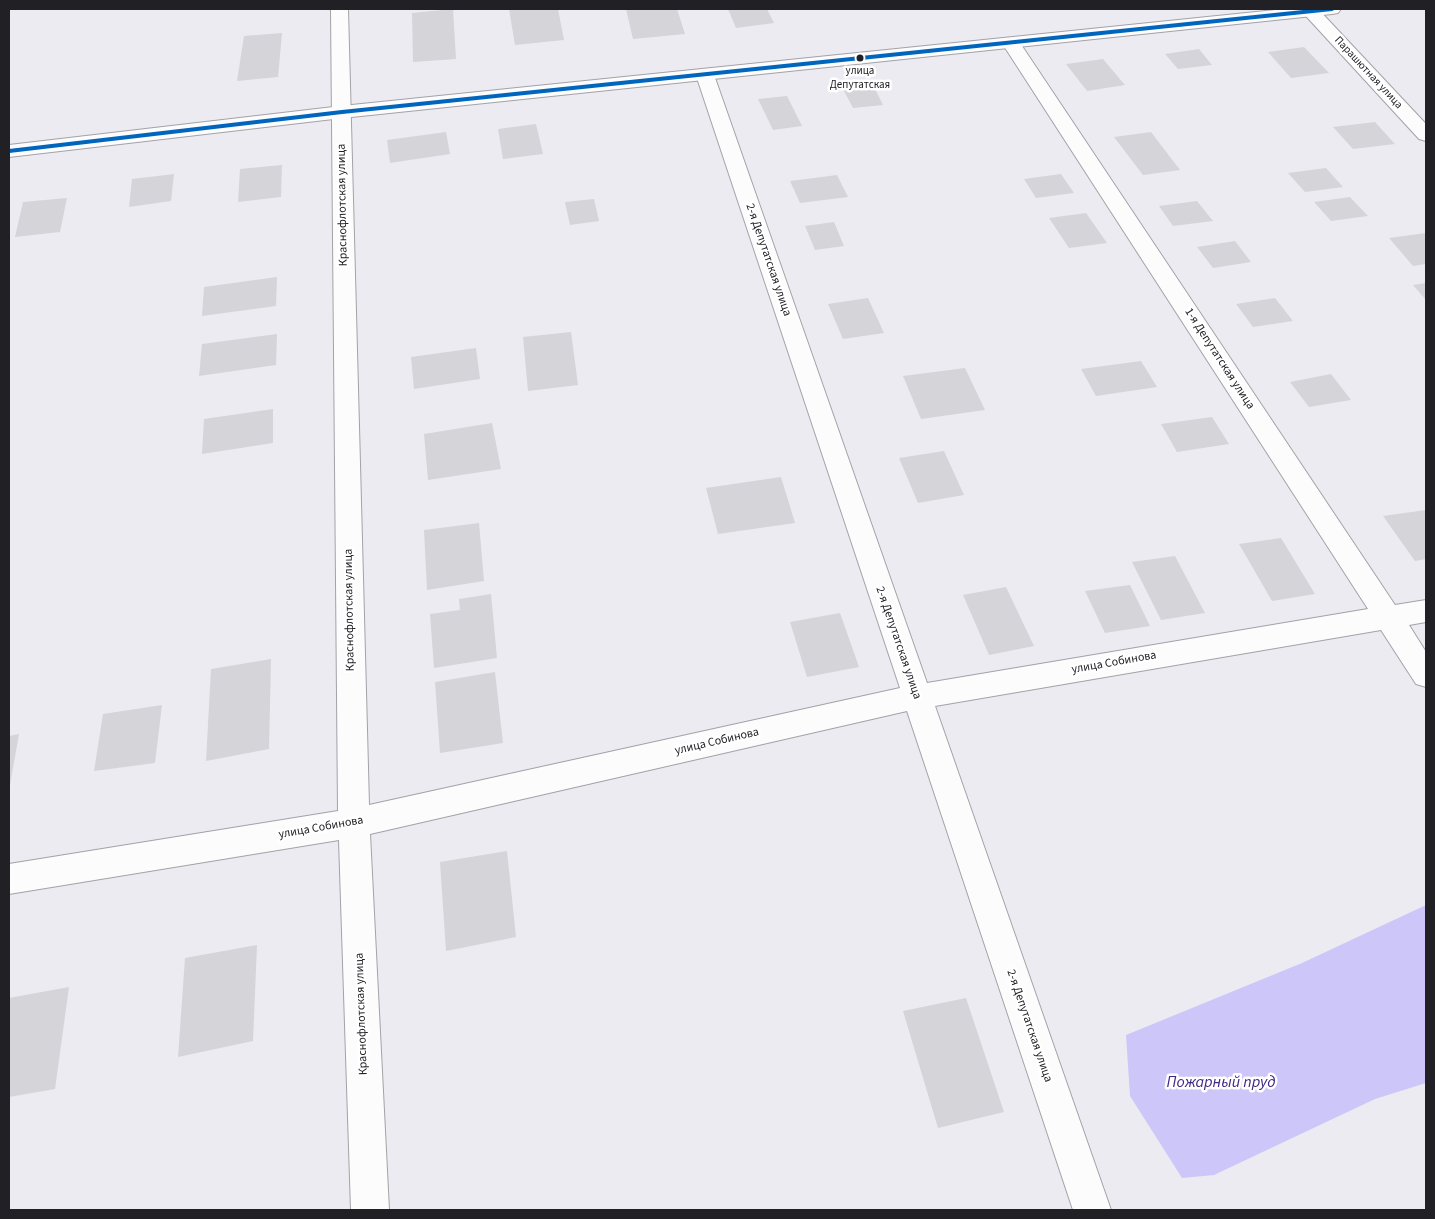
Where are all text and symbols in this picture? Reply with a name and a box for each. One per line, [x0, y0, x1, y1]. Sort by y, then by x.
street label: Парашютная улица [1331, 34, 1405, 112]
marker: улица Депутатская [855, 53, 865, 63]
place label: улица Депутатская [830, 65, 890, 91]
street label: Краснофлотская улица [335, 144, 351, 266]
street label: 2-я Депутатская улица [742, 202, 794, 318]
street label: 1-я Депутатская улица [1181, 306, 1257, 412]
street label: Краснофлотская улица [342, 549, 358, 671]
street label: 2-я Депутатская улица [872, 585, 924, 701]
street label: улица Собинова [1070, 648, 1158, 678]
street label: улица Собинова [674, 725, 760, 759]
street label: улица Собинова [277, 813, 365, 843]
street label: Краснофлотская улица [353, 953, 371, 1075]
street label: 2-я Депутатская улица [1003, 968, 1055, 1084]
water label: Пожарный пруд [1167, 1073, 1275, 1093]

